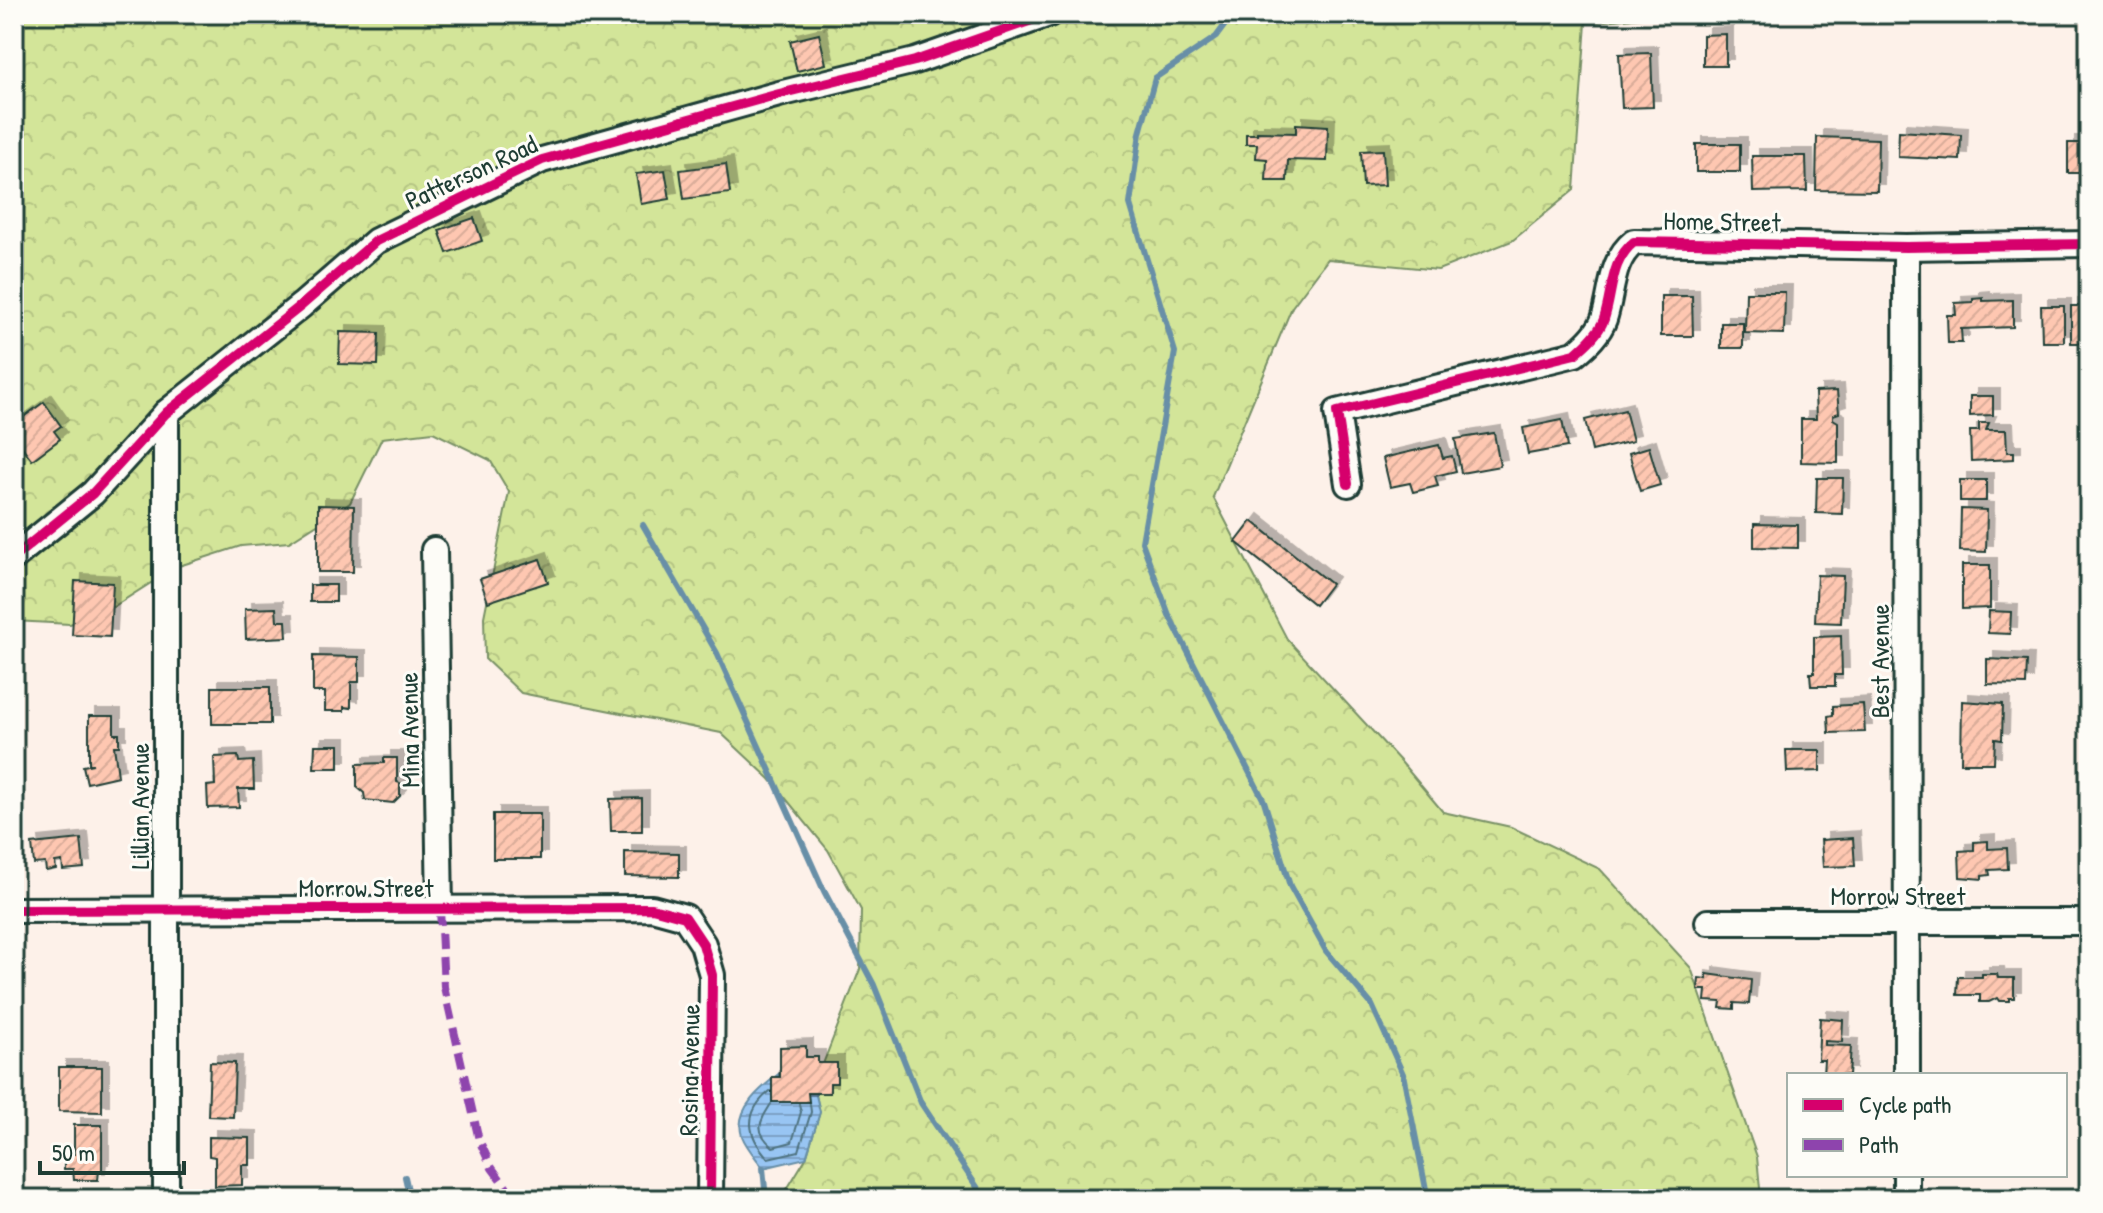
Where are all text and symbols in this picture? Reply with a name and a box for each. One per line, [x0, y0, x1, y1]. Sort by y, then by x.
street label: Patterson Road [399, 126, 543, 218]
street label: Home Street [1663, 202, 1782, 240]
street label: Best Avenue [1862, 604, 1897, 718]
street label: Mina Avenue [390, 672, 428, 788]
street label: Lillian Avenue [122, 743, 157, 869]
street label: Morrow Street [299, 870, 435, 905]
street label: Morrow Street [1831, 878, 1967, 913]
street label: Rosina Avenue [670, 1004, 708, 1136]
legend [1787, 1073, 2067, 1177]
text: Cycle path [1859, 1088, 1951, 1120]
scale bar [40, 1125, 184, 1175]
text: Path [1859, 1128, 1898, 1160]
text: 50 m [52, 1136, 95, 1168]

